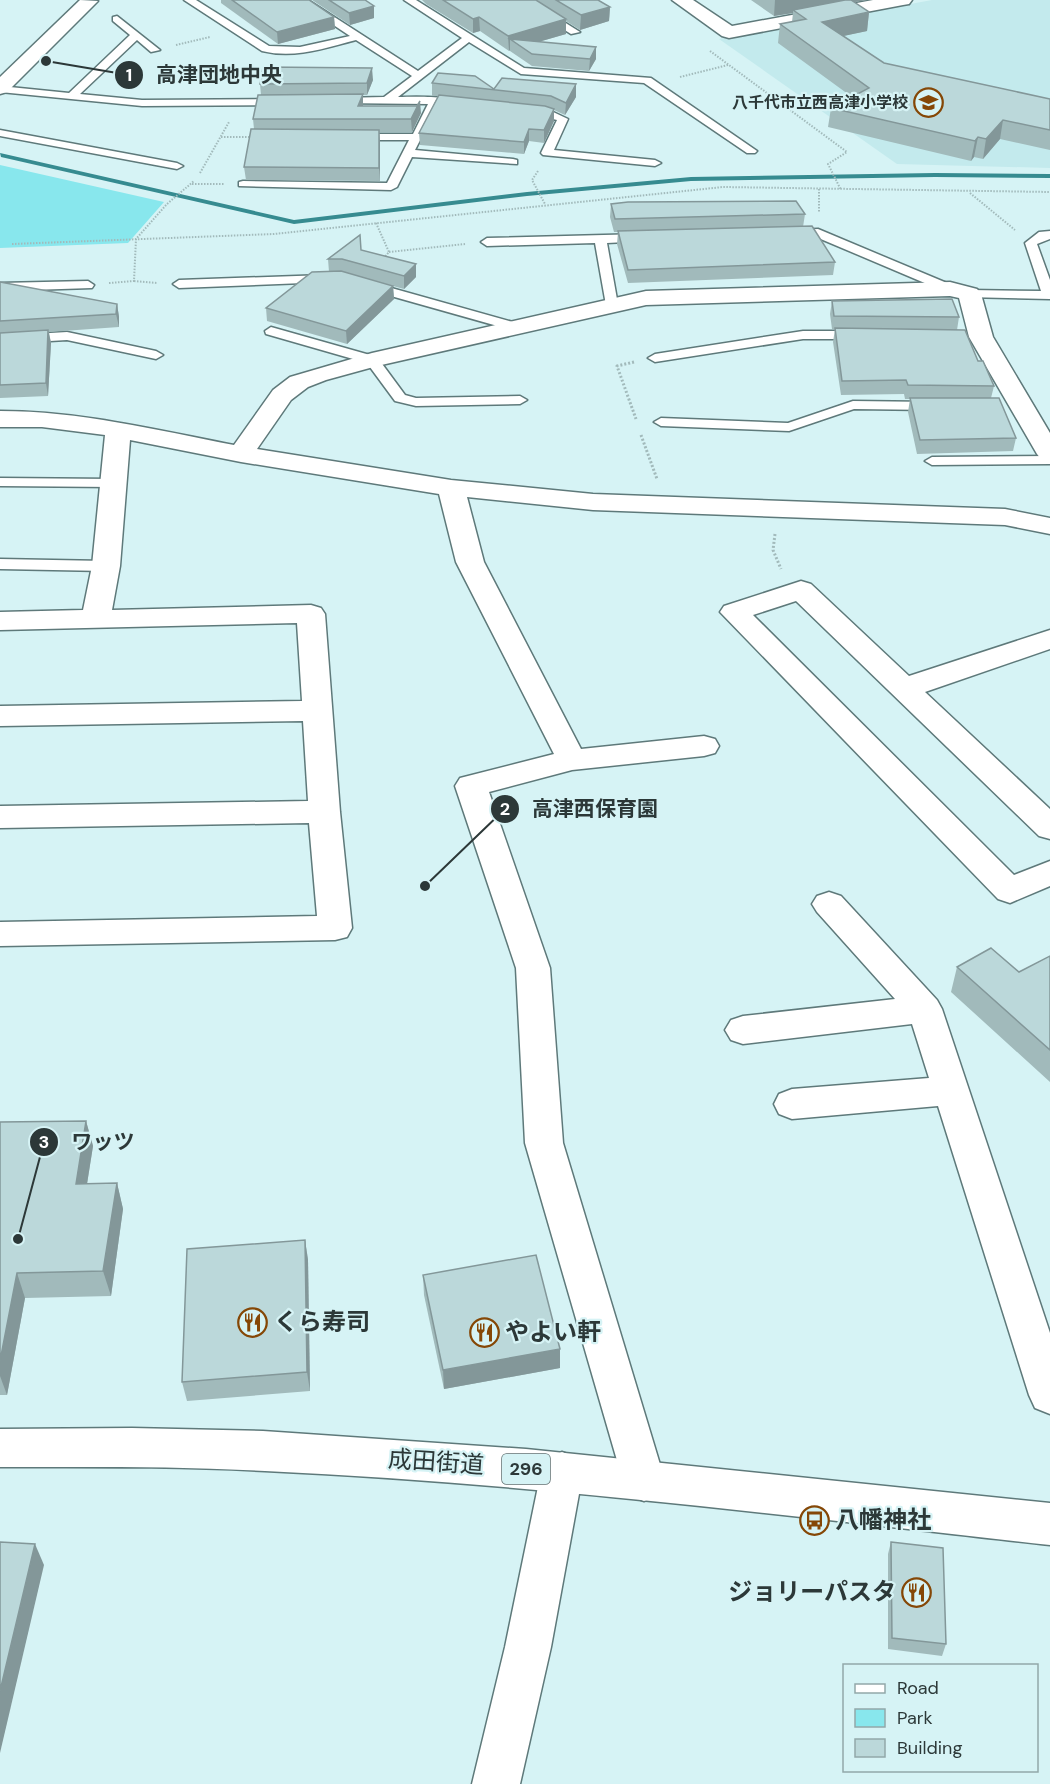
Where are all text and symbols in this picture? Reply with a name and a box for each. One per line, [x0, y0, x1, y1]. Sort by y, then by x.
callout: 高津団地中央 [114, 56, 294, 95]
text: 高津団地中央 [156, 61, 282, 89]
text: 1 [126, 63, 132, 87]
school or university icon: 八千代市立西高津小学校 [913, 86, 945, 118]
place label: 八千代市立西高津小学校 [732, 92, 908, 113]
callout: 高津西保育園 [490, 789, 670, 828]
text: 高津西保育園 [532, 795, 658, 823]
text: 2 [500, 797, 510, 821]
callout: ワッツ [29, 1122, 146, 1161]
text: ワッツ [72, 1128, 135, 1156]
text: 3 [39, 1130, 49, 1154]
restaurant icon: くら寿司 [237, 1306, 269, 1338]
place label: くら寿司 [274, 1306, 370, 1337]
restaurant icon: やよい軒 [468, 1316, 500, 1348]
place label: やよい軒 [505, 1316, 601, 1347]
street label: 成田街道 [387, 1443, 485, 1480]
road number: 296 [502, 1454, 550, 1484]
bus stop icon: 八幡神社 [798, 1504, 830, 1536]
place label: 八幡神社 [835, 1504, 931, 1535]
place label: ジョリーパスタ [728, 1576, 896, 1607]
restaurant icon: ジョリーパスタ [901, 1576, 933, 1608]
legend [843, 1664, 1038, 1772]
text: Road [897, 1676, 939, 1700]
text: Park [897, 1706, 933, 1730]
text: Building [897, 1736, 962, 1760]

